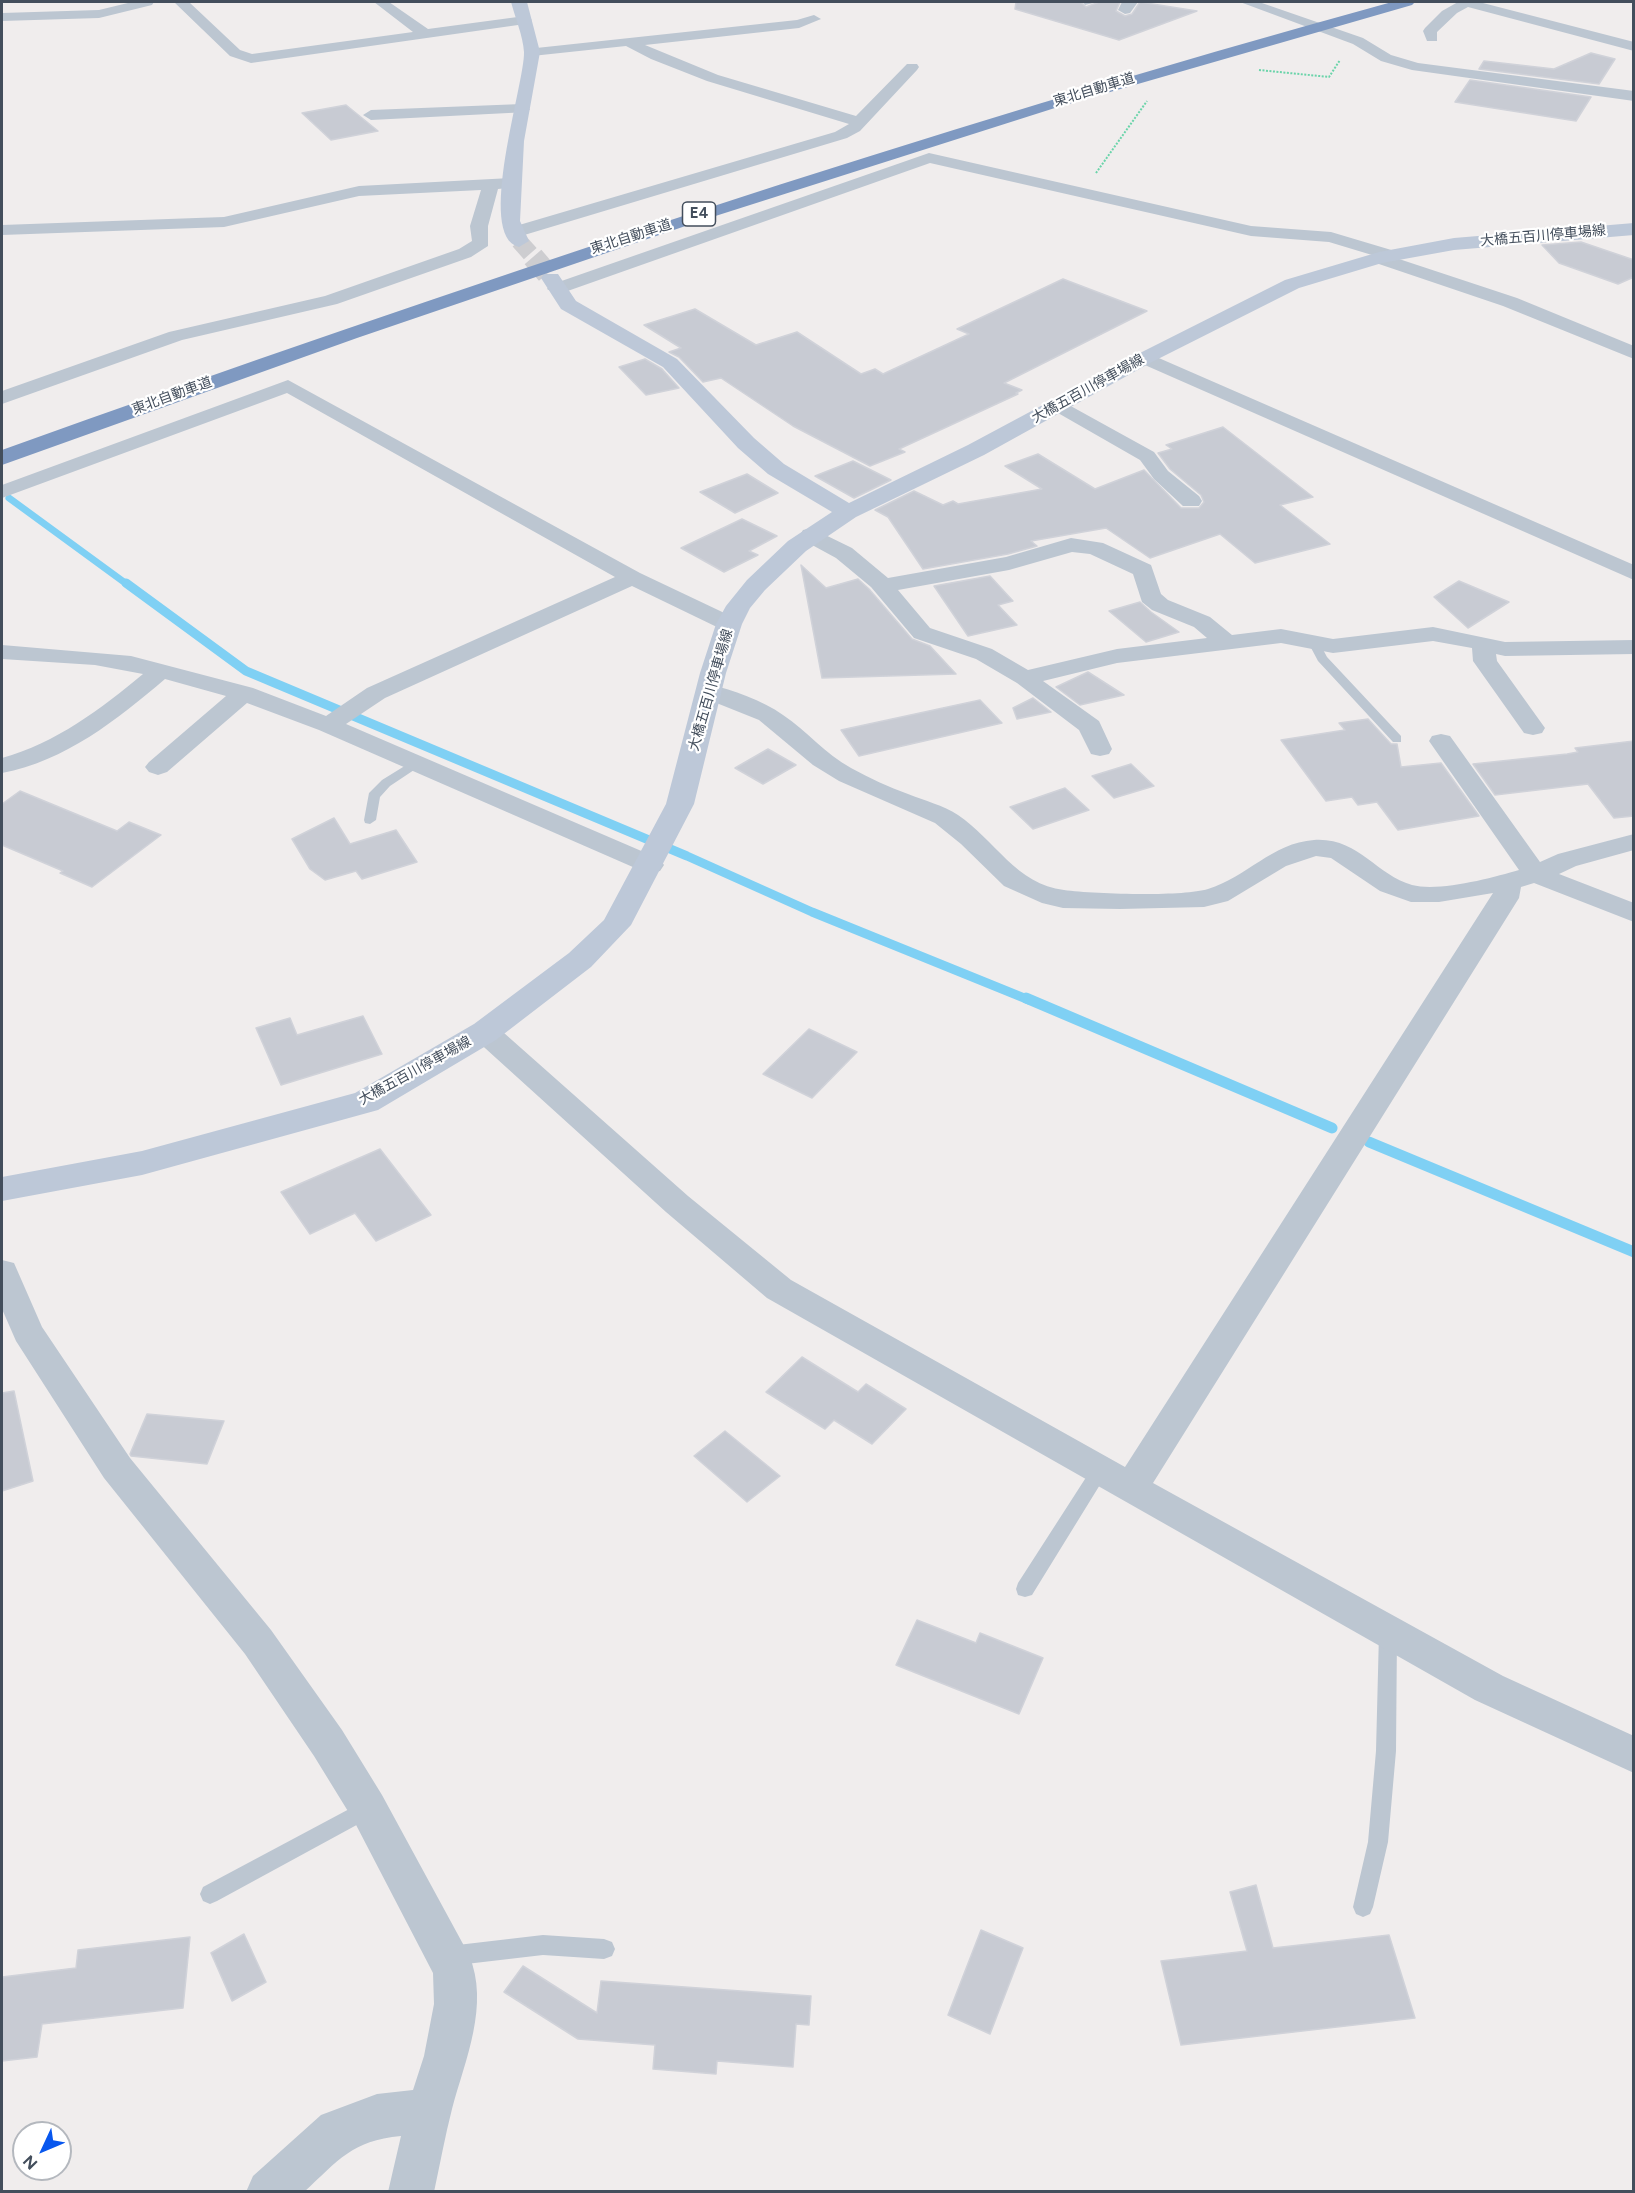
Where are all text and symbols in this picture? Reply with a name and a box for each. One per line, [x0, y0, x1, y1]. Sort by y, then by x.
street label: 東北自動車道 [1051, 70, 1137, 110]
road number: E4 [682, 202, 716, 226]
street label: 東北自動車道 [588, 216, 674, 258]
street label: 大橋五百川停車場線 [1480, 222, 1606, 250]
street label: 大橋五百川停車場線 [1029, 351, 1147, 427]
street label: 東北自動車道 [130, 374, 214, 418]
street label: 大橋五百川停車場線 [686, 627, 736, 753]
street label: 大橋五百川停車場線 [356, 1033, 474, 1109]
north arrow [12, 2121, 72, 2181]
text: N [19, 2151, 41, 2174]

